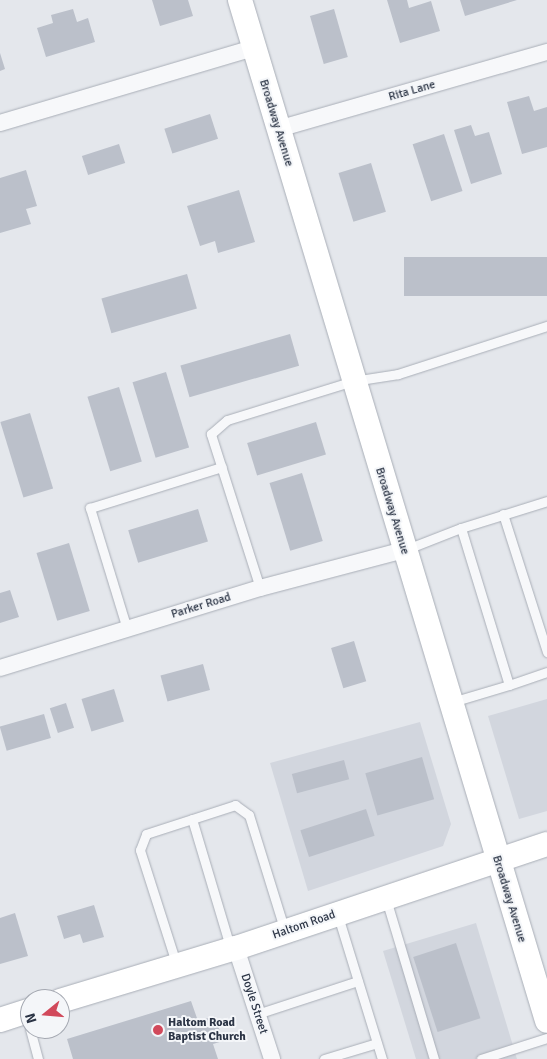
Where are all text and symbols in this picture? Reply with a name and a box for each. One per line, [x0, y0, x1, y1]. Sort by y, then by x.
street label: Rita Lane [387, 77, 437, 105]
street label: Broadway Avenue [256, 78, 296, 168]
street label: Broadway Avenue [372, 466, 412, 556]
street label: Parker Road [169, 590, 233, 622]
street label: Broadway Avenue [489, 854, 529, 944]
street label: Haltom Road [271, 907, 337, 943]
street label: Doyle Street [237, 972, 271, 1036]
north arrow [20, 989, 70, 1039]
text: N [22, 1011, 41, 1025]
place label: Haltom Road Baptist Church [168, 1016, 246, 1044]
marker: Haltom Road Baptist Church [152, 1024, 164, 1036]

